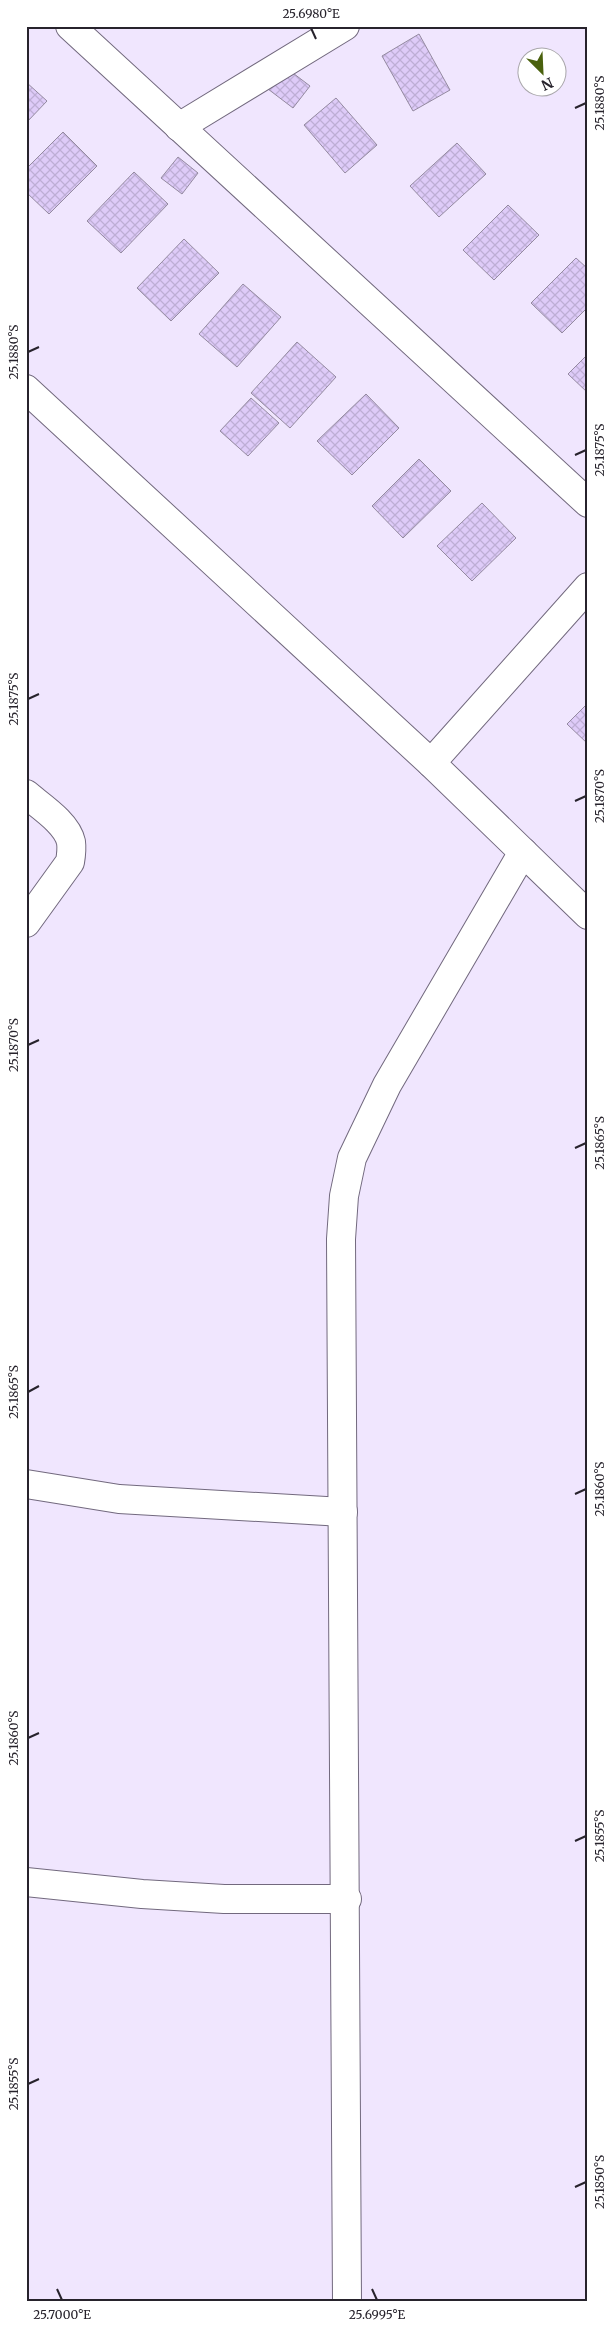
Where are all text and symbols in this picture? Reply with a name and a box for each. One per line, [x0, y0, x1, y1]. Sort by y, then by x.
text: 25.6980°E [282, 6, 340, 21]
north arrow [516, 48, 566, 98]
text: N [539, 73, 556, 94]
text: 25.1880°S [592, 76, 607, 130]
text: 25.1880°S [6, 325, 21, 379]
text: 25.1875°S [592, 424, 607, 477]
text: 25.1875°S [6, 673, 21, 726]
text: 25.1870°S [592, 769, 607, 823]
text: 25.1870°S [6, 1018, 21, 1072]
text: 25.1865°S [592, 1116, 607, 1170]
text: 25.1865°S [6, 1365, 21, 1419]
text: 25.1860°S [592, 1462, 607, 1516]
text: 25.1860°S [6, 1711, 21, 1765]
text: 25.1855°S [592, 1810, 607, 1862]
text: 25.1855°S [6, 2058, 21, 2110]
text: 25.1850°S [592, 2155, 607, 2209]
text: 25.7000°E [33, 2307, 91, 2322]
text: 25.6995°E [349, 2307, 406, 2322]

